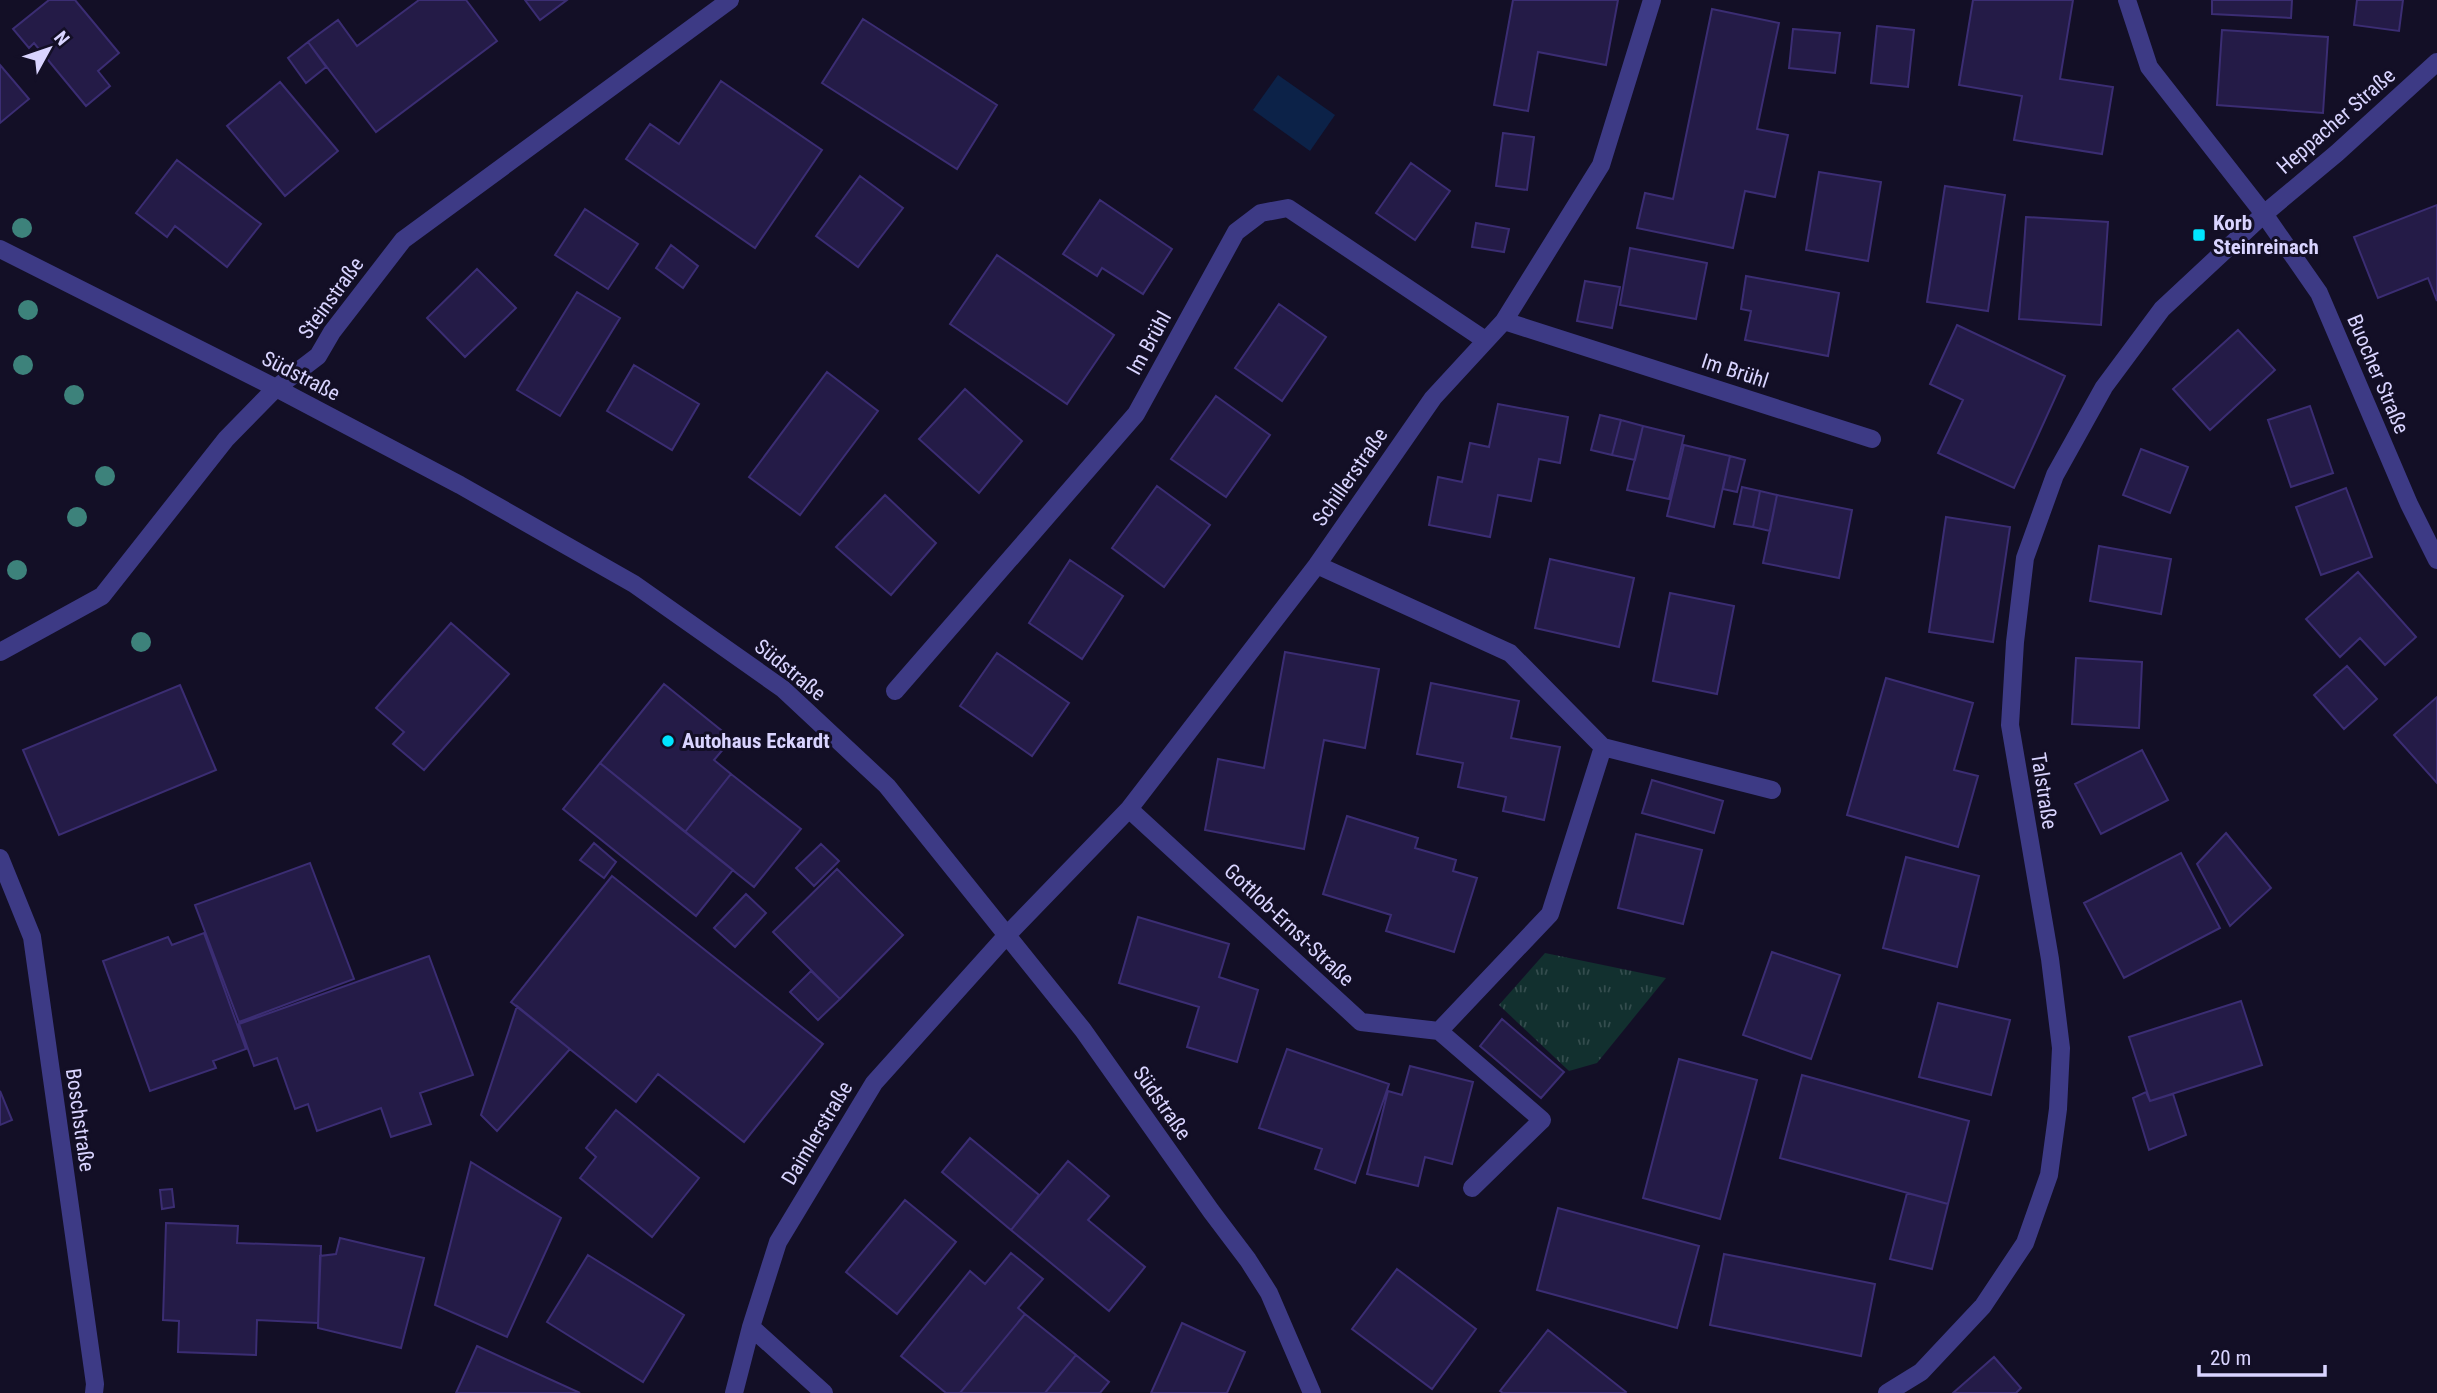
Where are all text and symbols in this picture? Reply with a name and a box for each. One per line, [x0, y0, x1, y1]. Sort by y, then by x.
north arrow [14, 14, 84, 84]
text: N [49, 27, 74, 50]
street label: Heppacher Straße [2272, 63, 2400, 179]
place label: Korb Steinreinach [2213, 211, 2319, 259]
marker: Korb Steinreinach [2191, 227, 2207, 243]
street label: Steinstraße [293, 253, 369, 343]
street label: Im Brühl [1122, 307, 1176, 379]
street label: Buocher Straße [2342, 311, 2414, 437]
street label: Südstraße [258, 346, 344, 406]
street label: Im Brühl [1699, 349, 1771, 393]
street label: Schillerstraße [1307, 423, 1393, 531]
street label: Südstraße [750, 634, 830, 706]
place label: Autohaus Eckardt [682, 729, 830, 753]
marker: Autohaus Eckardt [660, 733, 676, 749]
street label: Talstraße [2026, 751, 2062, 831]
street label: Gottlob-Ernst-Straße [1219, 859, 1359, 991]
street label: Südstraße [1128, 1062, 1196, 1144]
street label: Boschstraße [61, 1067, 99, 1173]
street label: Daimlerstraße [777, 1077, 857, 1189]
scale bar [2199, 1334, 2325, 1378]
text: 20 m [2210, 1346, 2251, 1370]

